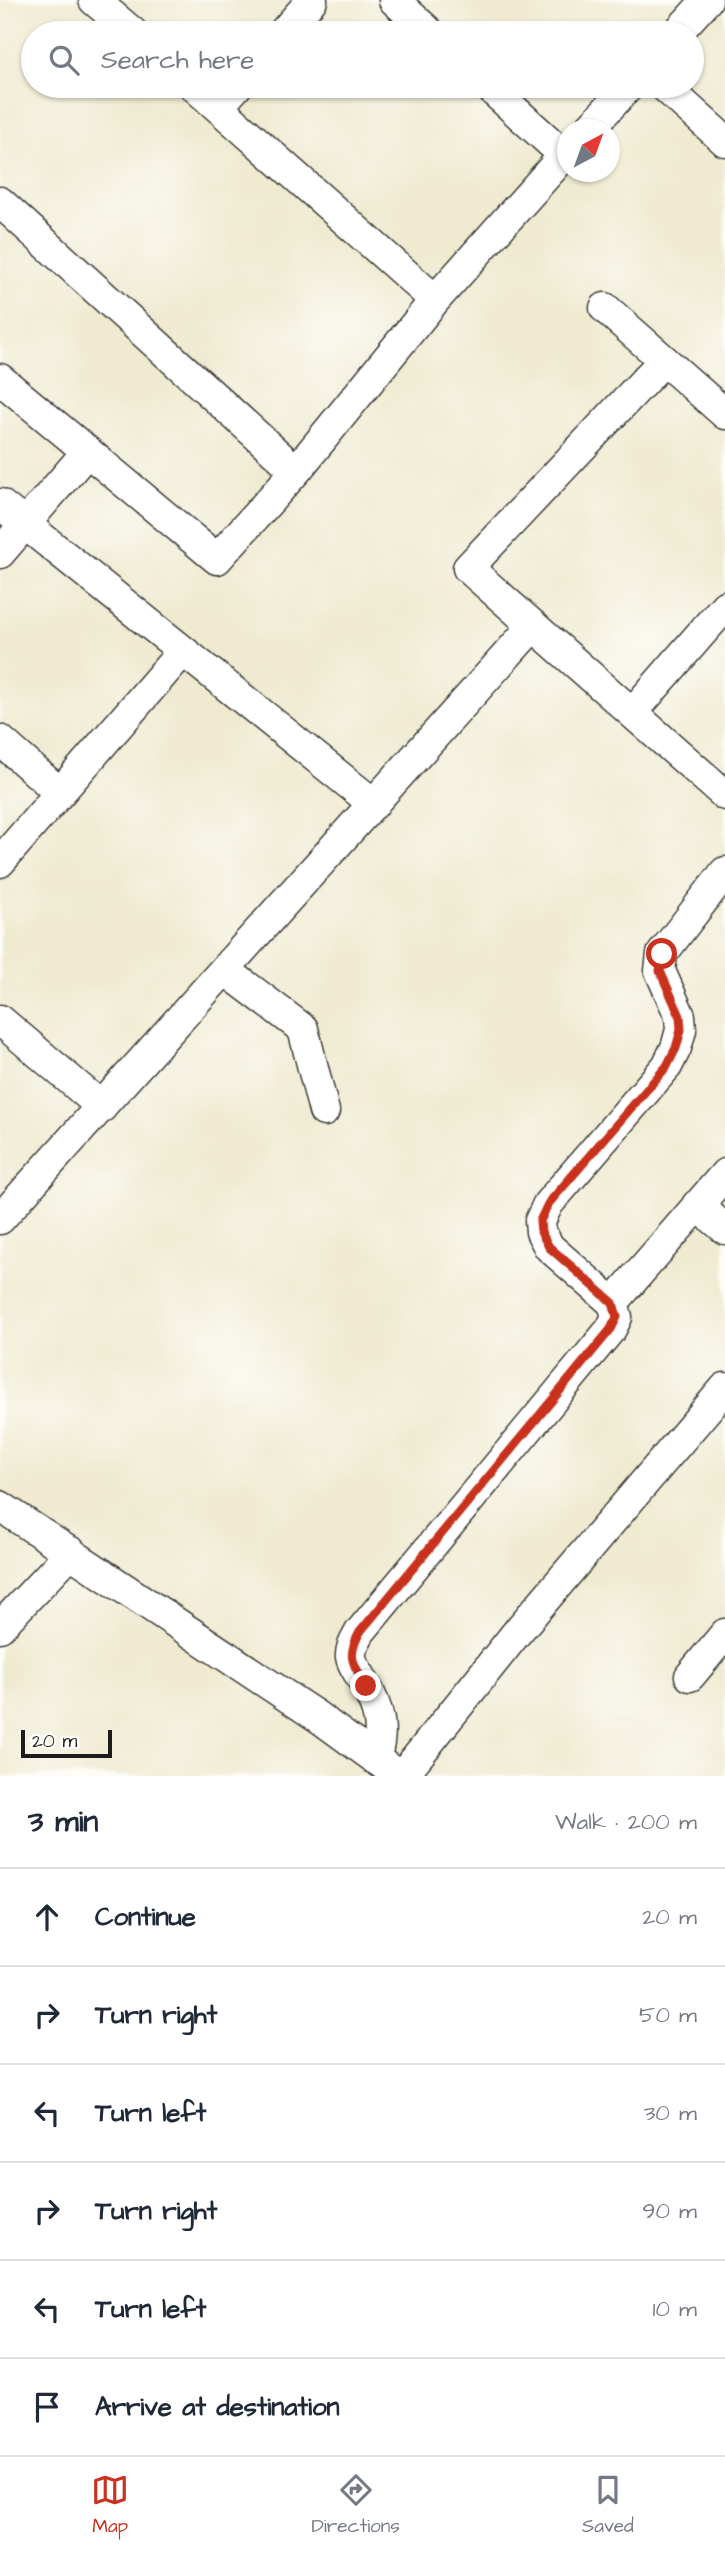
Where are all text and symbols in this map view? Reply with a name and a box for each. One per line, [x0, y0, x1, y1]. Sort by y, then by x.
search box [21, 21, 704, 98]
icon: search [45, 41, 83, 79]
text: Search here [101, 42, 254, 78]
north arrow [557, 119, 620, 182]
route start [646, 938, 677, 969]
route end [350, 1670, 381, 1701]
scale bar [21, 1727, 112, 1759]
text: 20 m [32, 1728, 77, 1755]
text: 3 min [28, 1801, 98, 1843]
text: Walk · 200 m [555, 1806, 697, 1838]
icon: ahead [28, 1898, 66, 1936]
text: Continue [95, 1899, 196, 1935]
text: 20 m [642, 1901, 697, 1933]
icon: right [28, 1996, 66, 2034]
text: Turn right [95, 1997, 217, 2033]
text: 50 m [639, 1999, 697, 2031]
icon: left [28, 2094, 66, 2132]
text: Turn left [95, 2095, 206, 2131]
text: 30 m [644, 2097, 697, 2129]
icon: right [28, 2192, 66, 2230]
text: Turn right [95, 2193, 217, 2229]
text: 90 m [642, 2195, 697, 2227]
icon: left [28, 2290, 66, 2328]
text: Turn left [95, 2291, 206, 2327]
text: 10 m [652, 2293, 697, 2325]
icon: arrive [28, 2388, 66, 2426]
text: Arrive at destination [95, 2389, 340, 2425]
tab: Map [91, 2471, 129, 2540]
tab: Directions [311, 2471, 400, 2540]
tab: Saved [582, 2471, 634, 2540]

